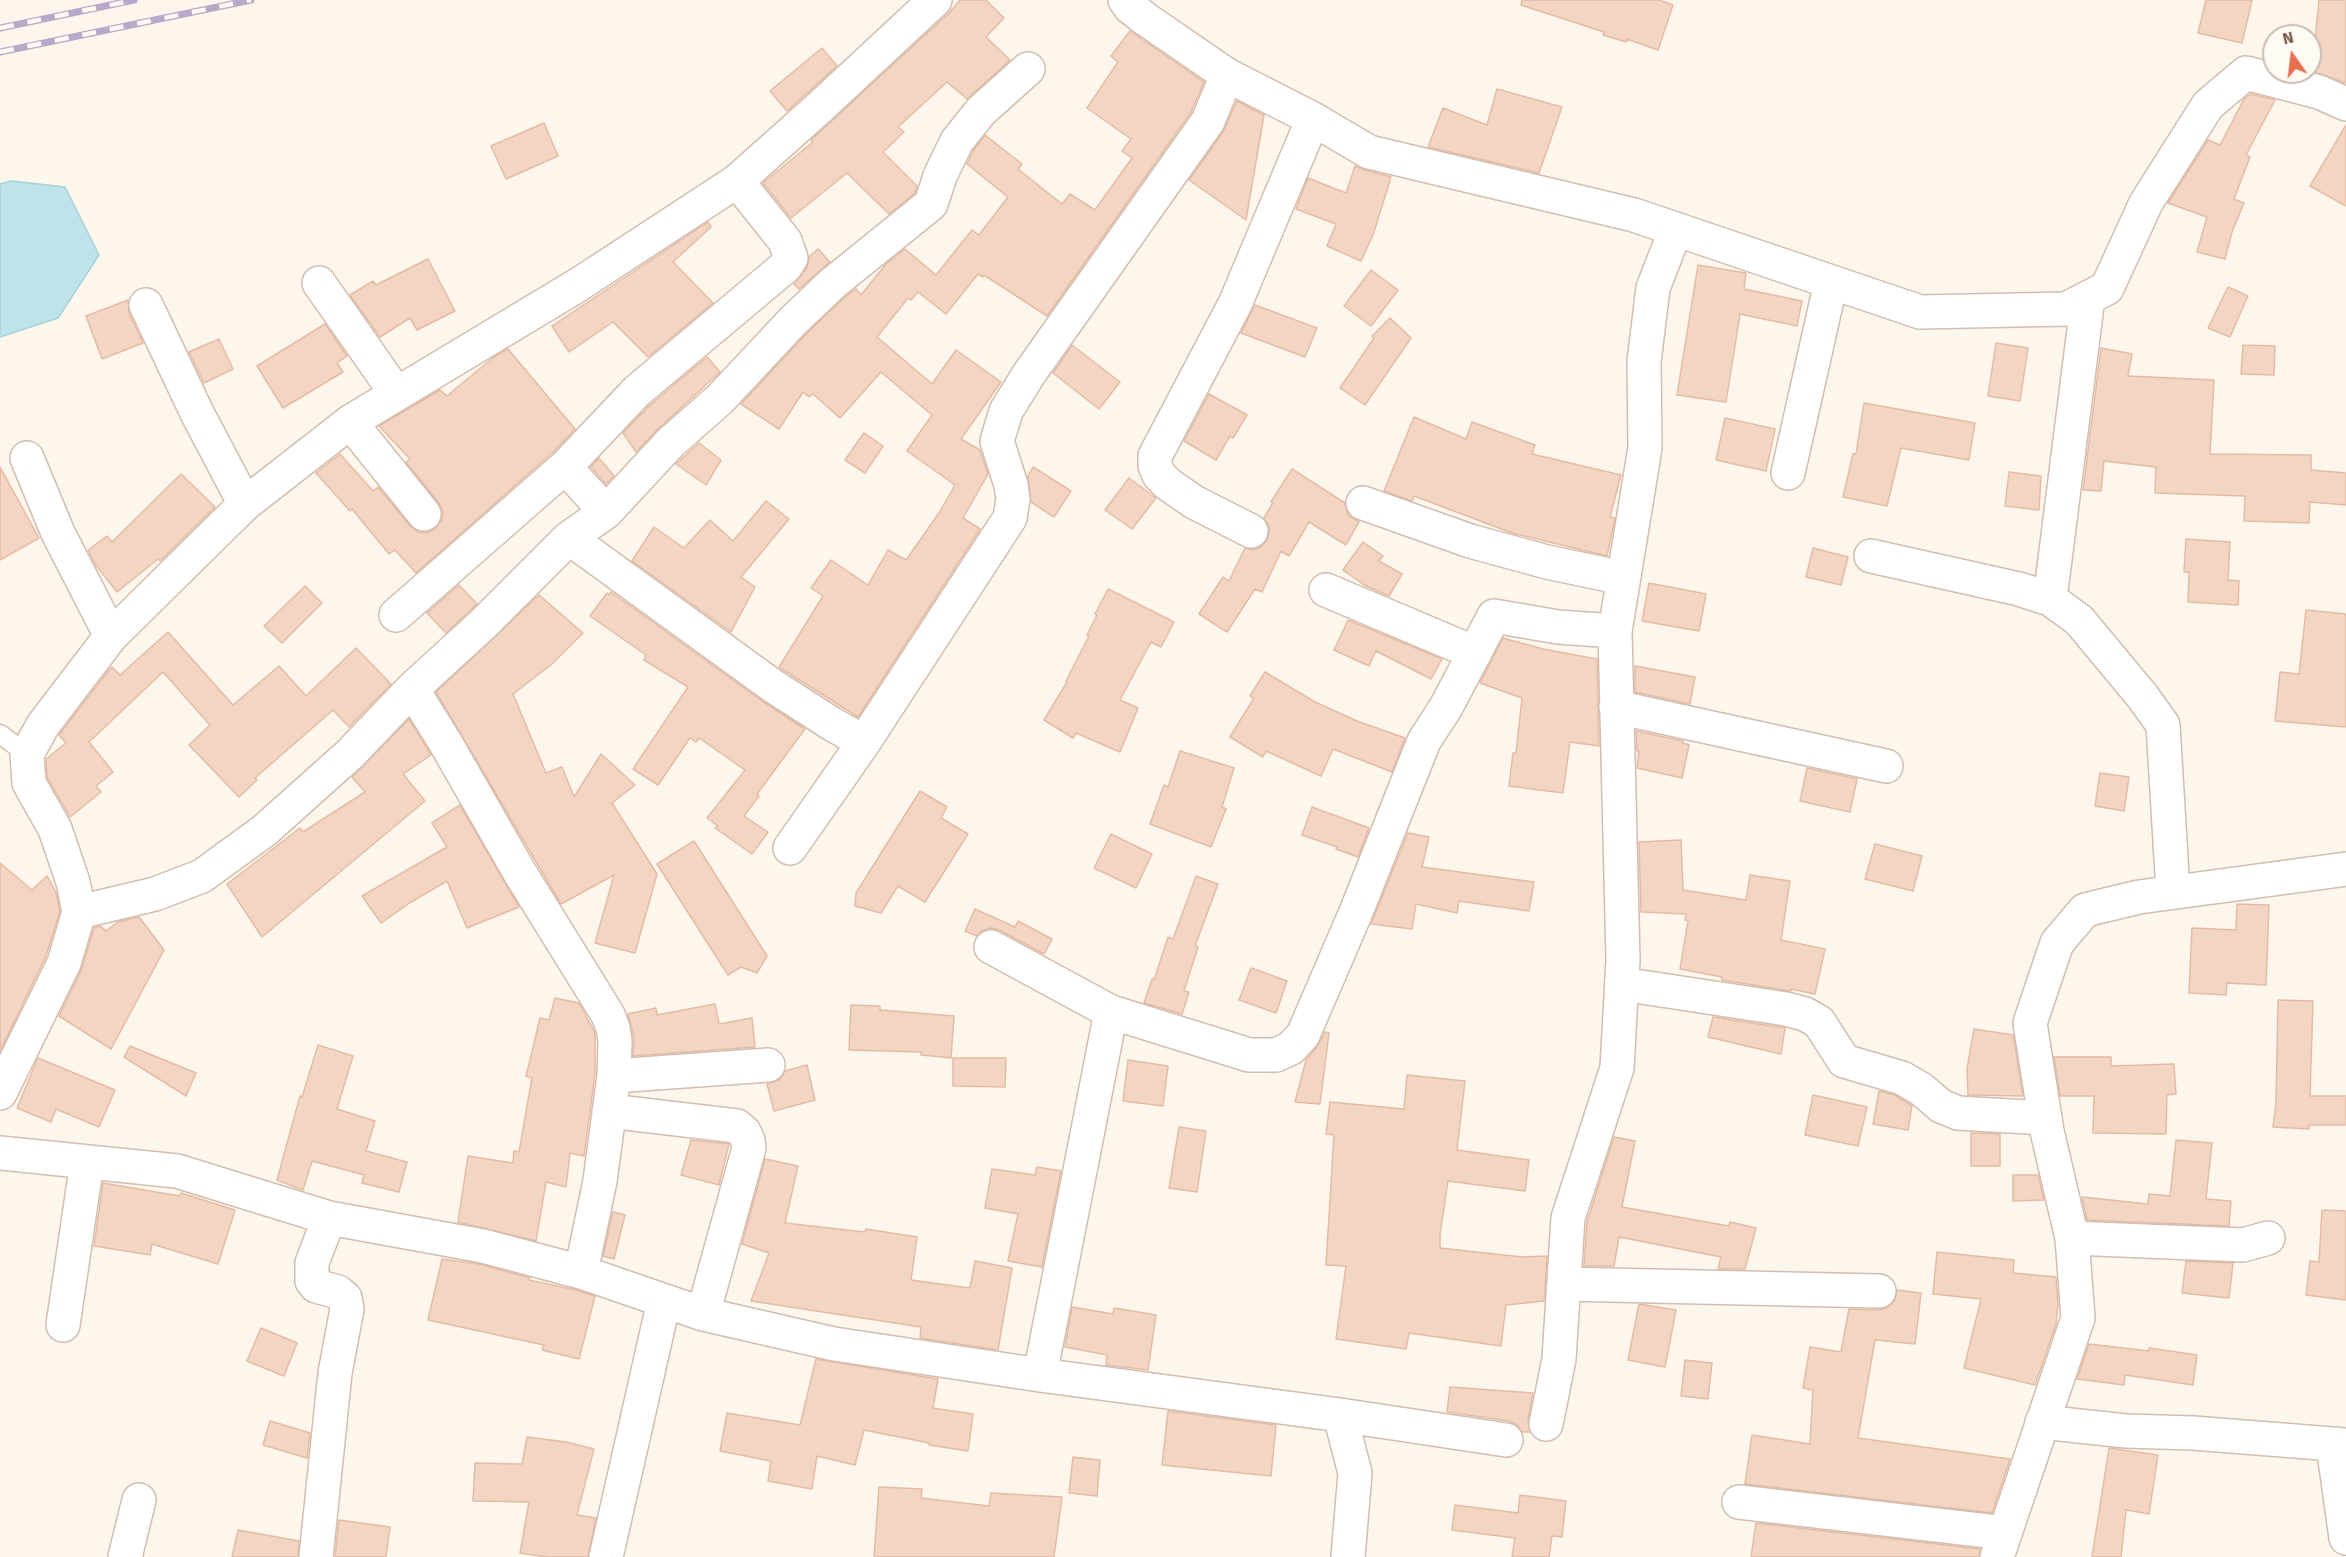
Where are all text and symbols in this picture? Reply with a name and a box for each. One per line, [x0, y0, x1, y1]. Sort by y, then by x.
north arrow [2262, 24, 2322, 84]
text: N [2281, 27, 2295, 48]

